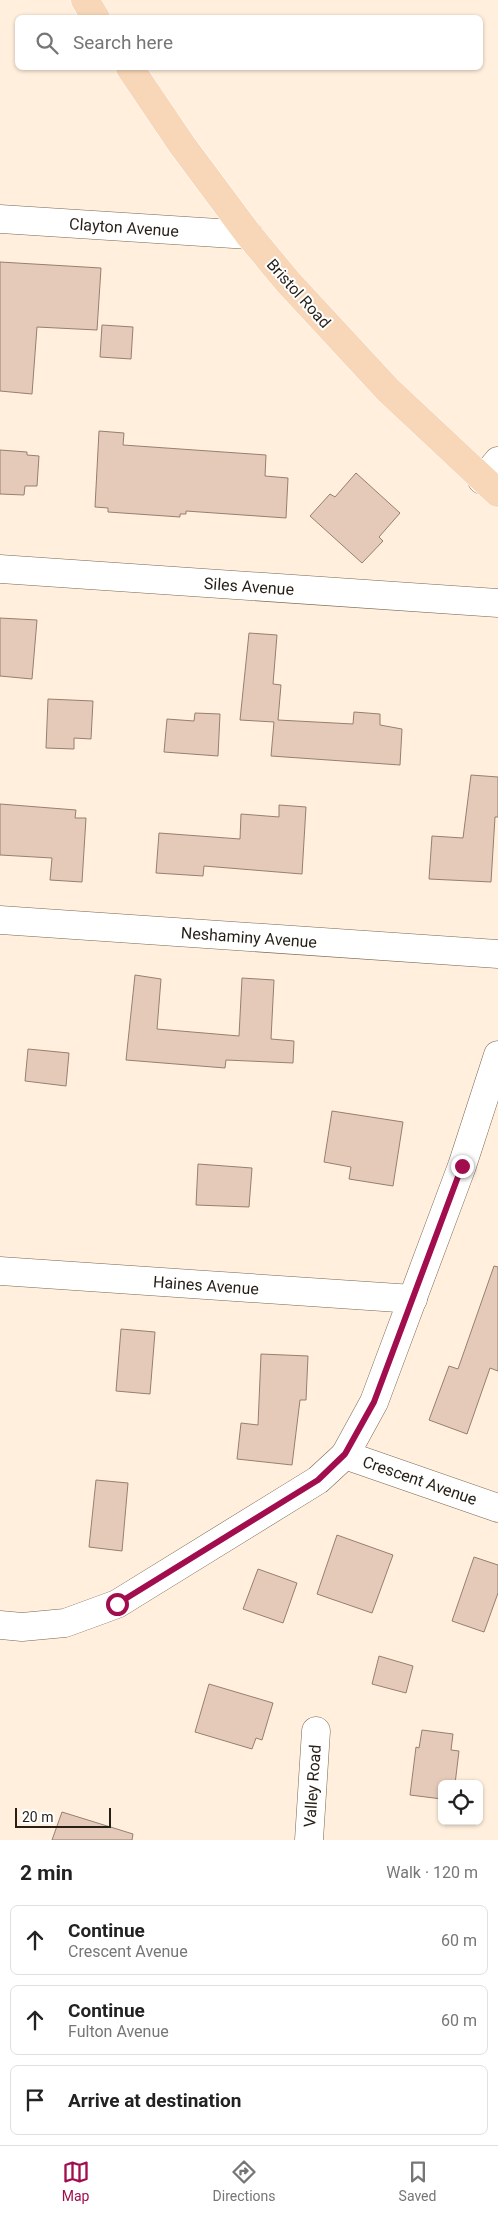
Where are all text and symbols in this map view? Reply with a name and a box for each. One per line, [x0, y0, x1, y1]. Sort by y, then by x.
search box [15, 15, 483, 70]
icon: search [33, 29, 61, 57]
text: Search here [73, 31, 173, 54]
street label: Clayton Avenue [69, 214, 179, 241]
street label: Bristol Road [263, 255, 335, 332]
street label: Siles Avenue [203, 574, 295, 599]
street label: Neshaminy Avenue [180, 923, 318, 952]
route end [451, 1155, 474, 1178]
street label: Haines Avenue [152, 1272, 259, 1299]
street label: Crescent Avenue [360, 1452, 479, 1509]
route start [106, 1593, 129, 1616]
street label: Valley Road [300, 1744, 325, 1828]
map controls [438, 1780, 483, 1825]
button: locate [438, 1780, 483, 1825]
scale bar [15, 1805, 111, 1828]
text: 20 m [22, 1809, 54, 1825]
text: 2 min [20, 1861, 73, 1885]
text: Walk · 120 m [386, 1863, 478, 1882]
text: Continue [68, 1919, 145, 1942]
icon: ahead [21, 1926, 49, 1954]
text: 60 m [441, 1931, 477, 1950]
text: Crescent Avenue [68, 1942, 188, 1961]
text: Continue [68, 1999, 145, 2022]
icon: ahead [21, 2006, 49, 2034]
text: 60 m [441, 2011, 477, 2030]
text: Fulton Avenue [68, 2022, 169, 2041]
icon: arrive [21, 2086, 49, 2114]
text: Arrive at destination [68, 2089, 241, 2112]
tab: Map [62, 2158, 90, 2204]
tab: Directions [213, 2158, 276, 2204]
tab: Saved [399, 2158, 436, 2204]

